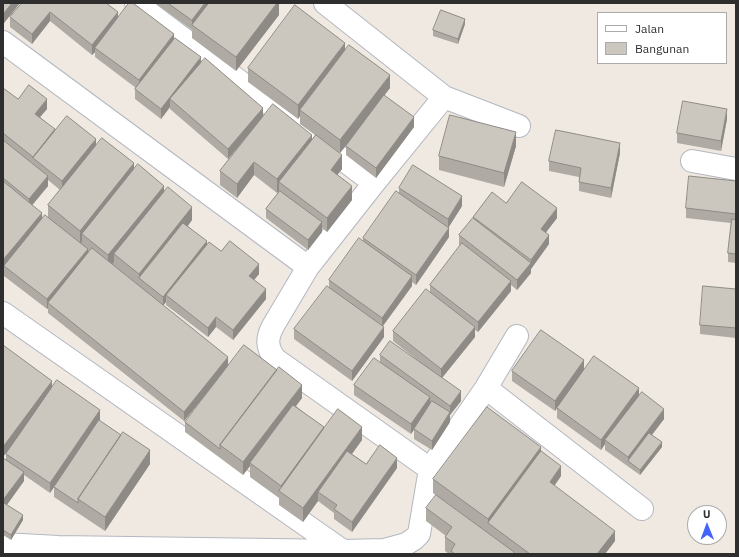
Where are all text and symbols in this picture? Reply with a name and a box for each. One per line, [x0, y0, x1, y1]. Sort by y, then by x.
legend [597, 12, 727, 64]
text: Jalan [635, 21, 664, 36]
text: Bangunan [635, 41, 689, 56]
north arrow [687, 505, 727, 545]
text: U [703, 507, 711, 521]

